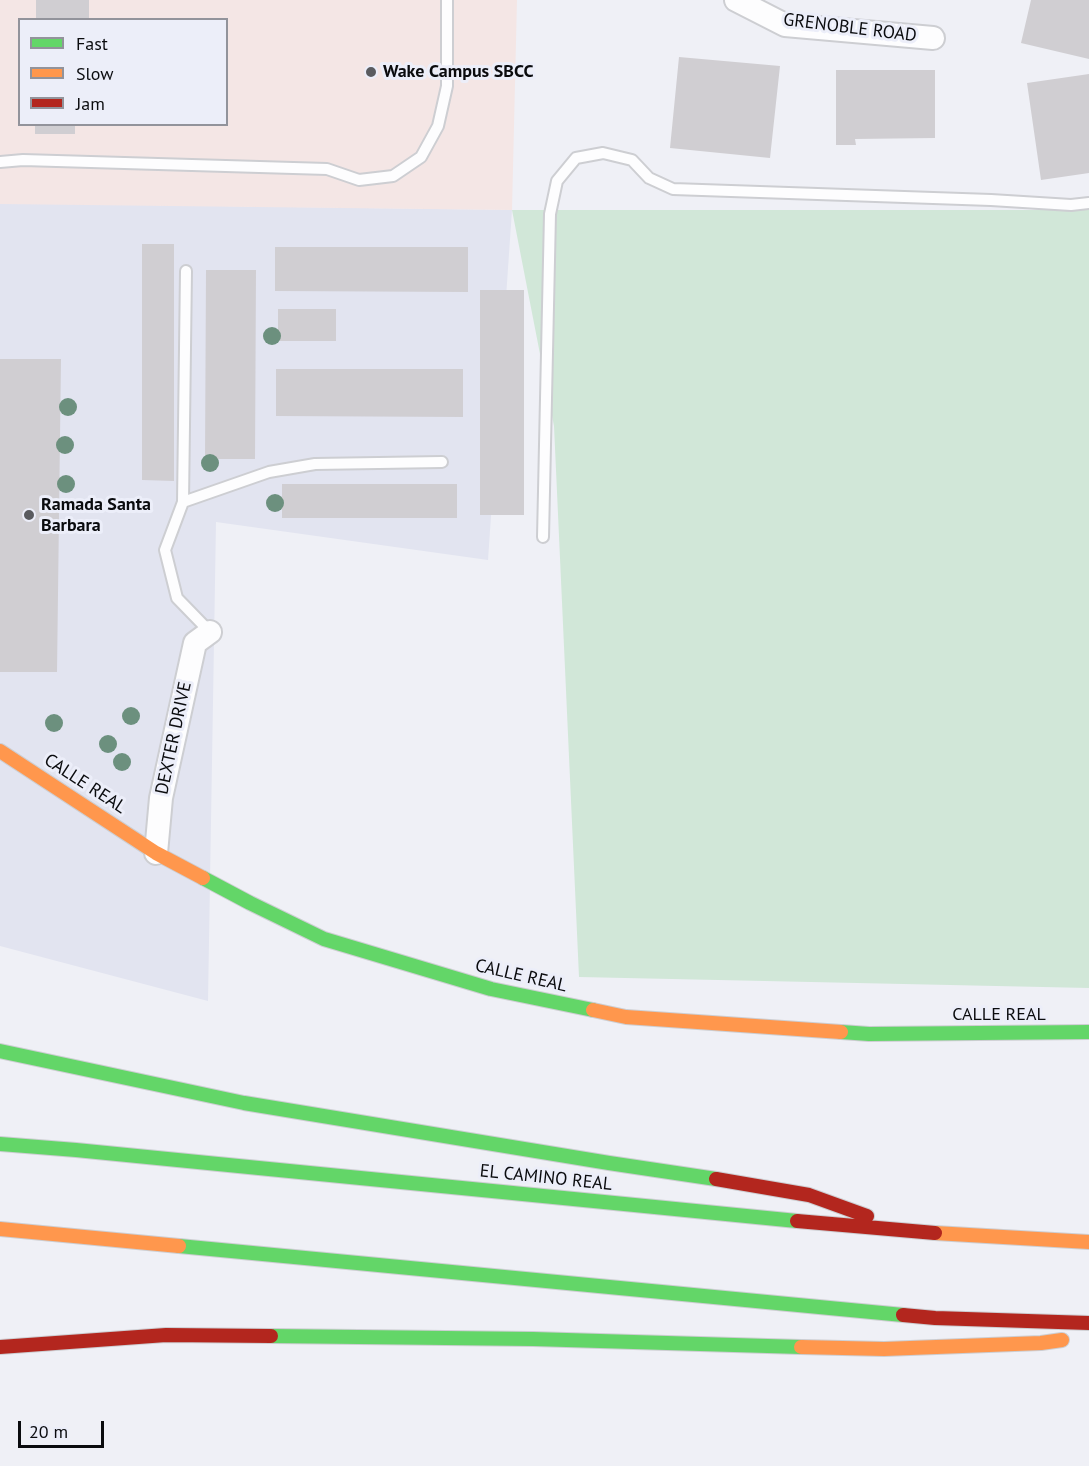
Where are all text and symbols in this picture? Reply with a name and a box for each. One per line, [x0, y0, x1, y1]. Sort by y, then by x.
street label: GRENOBLE ROAD [782, 9, 918, 47]
legend [18, 18, 228, 126]
text: Fast [76, 32, 108, 55]
place label: Wake Campus SBCC [383, 61, 533, 83]
text: Slow [76, 62, 114, 85]
marker: Wake Campus SBCC [364, 65, 378, 79]
text: Jam [76, 92, 105, 115]
place label: Ramada Santa Barbara [41, 494, 151, 536]
marker: Ramada Santa Barbara [22, 508, 36, 522]
street label: DEXTER DRIVE [152, 680, 196, 796]
street label: CALLE REAL [40, 749, 130, 819]
street label: CALLE REAL [473, 955, 569, 997]
street label: CALLE REAL [952, 1004, 1046, 1026]
street label: EL CAMINO REAL [479, 1160, 613, 1196]
scale bar [21, 1409, 106, 1447]
text: 20 m [29, 1420, 68, 1443]

